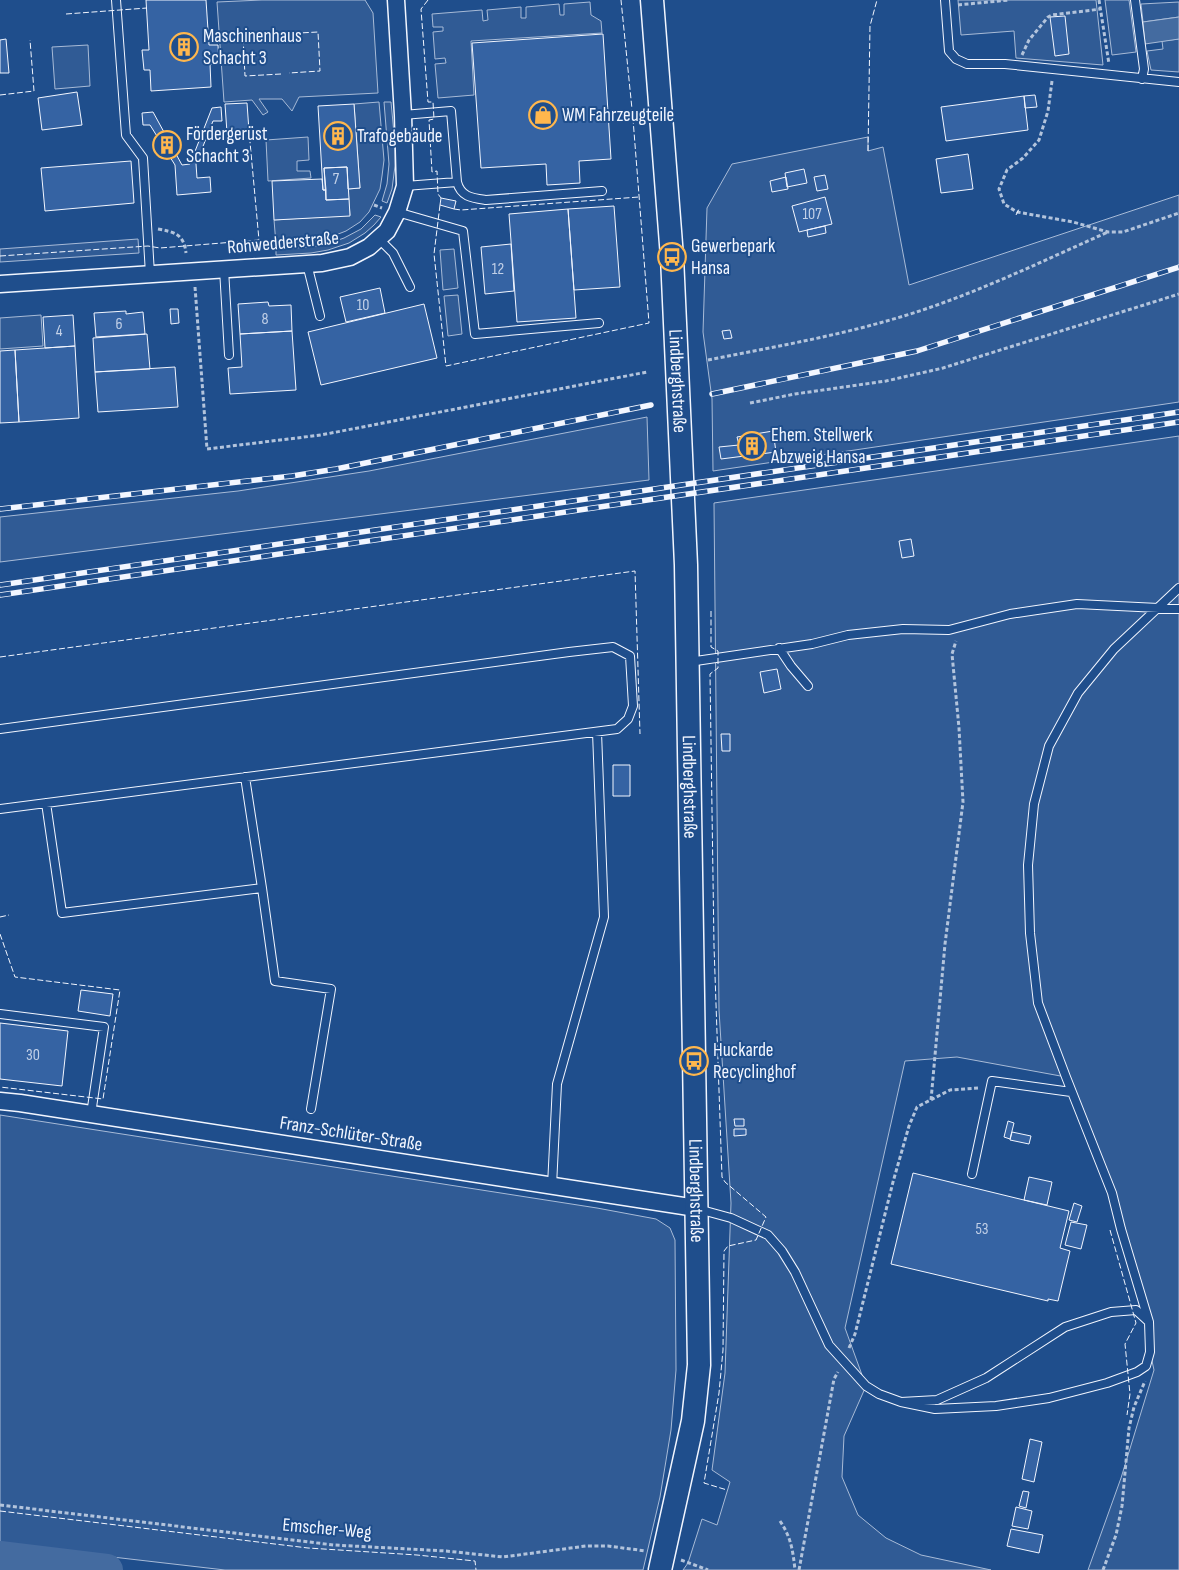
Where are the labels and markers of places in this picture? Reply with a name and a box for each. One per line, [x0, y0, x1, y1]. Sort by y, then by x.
place label: Maschinenhaus Schacht 3 [203, 25, 302, 70]
building icon: Maschinenhaus Schacht 3 [169, 32, 199, 62]
shop icon: WM Fahrzeugteile [528, 100, 558, 130]
place label: WM Fahrzeugteile [562, 104, 674, 127]
building icon: Trafogebäude [323, 121, 353, 151]
place label: Fördergerüst Schacht 3 [186, 123, 268, 168]
place label: Trafogebäude [357, 125, 443, 148]
building icon: Fördergerüst Schacht 3 [152, 130, 182, 160]
place label: Gewerbepark Hansa [691, 235, 776, 280]
bus stop icon: Gewerbepark Hansa [657, 242, 687, 272]
place label: Ehem. Stellwerk Abzweig Hansa [770, 424, 874, 469]
building icon: Ehem. Stellwerk Abzweig Hansa [737, 431, 767, 461]
place label: Huckarde Recyclinghof [713, 1039, 797, 1084]
bus stop icon: Huckarde Recyclinghof [679, 1046, 709, 1076]

